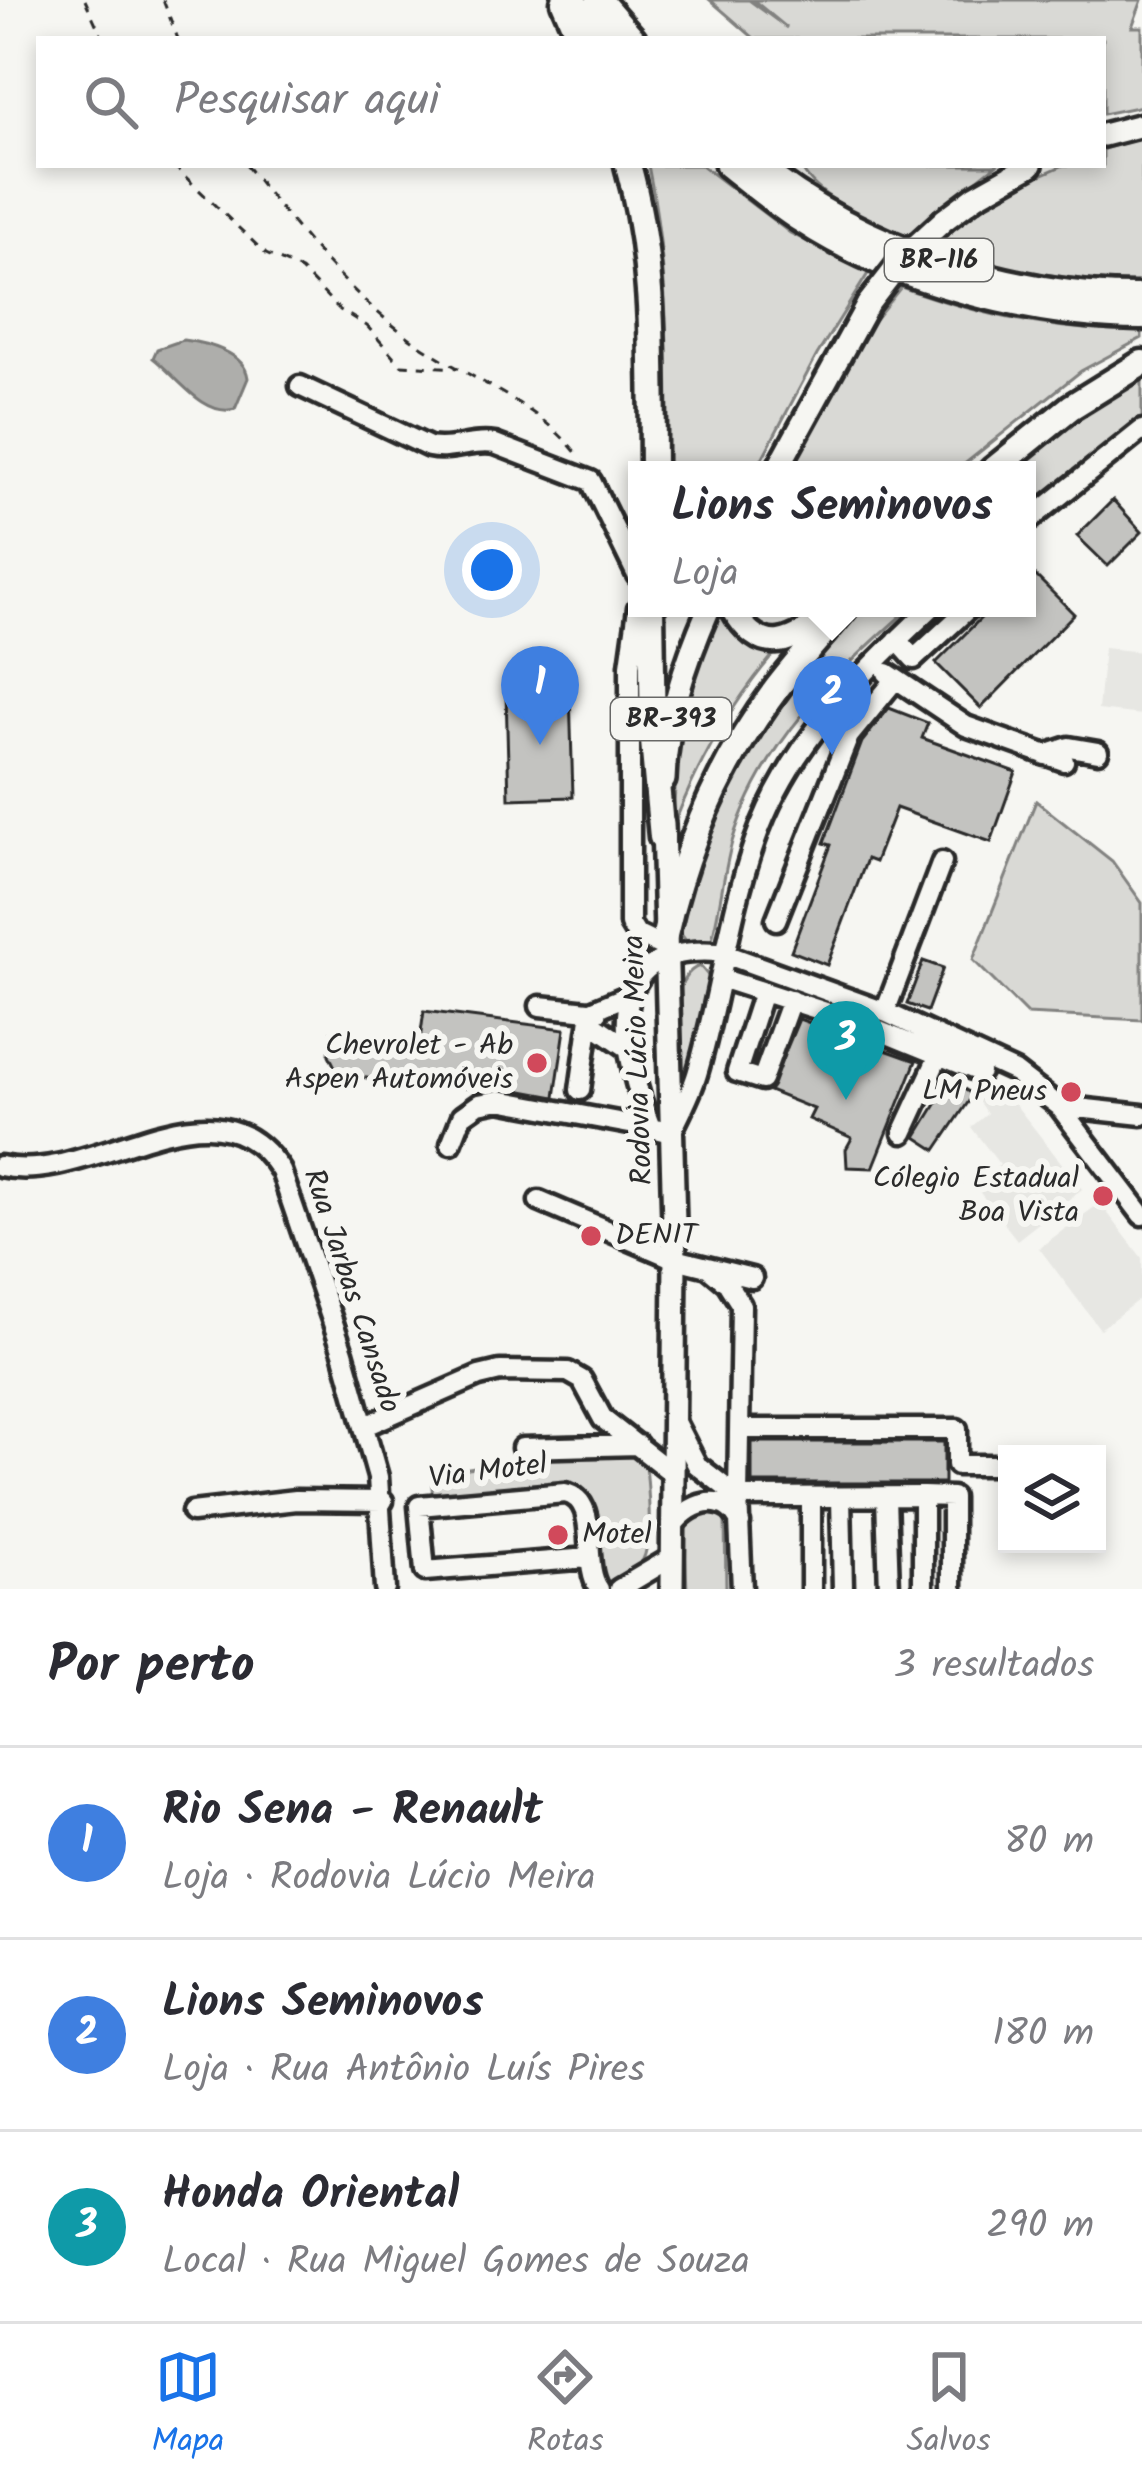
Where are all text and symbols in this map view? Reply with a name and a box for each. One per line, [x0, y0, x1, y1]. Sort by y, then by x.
search box [36, 36, 1106, 168]
text: Pesquisar aqui [174, 66, 440, 138]
icon: search [78, 69, 144, 135]
road number: BR-116 [885, 239, 993, 281]
popup [628, 461, 1036, 617]
text: Lions Seminovos [671, 472, 993, 544]
your location [462, 540, 522, 600]
text: Loja [671, 544, 738, 606]
pin: 1 [501, 646, 579, 745]
pin: 2 [793, 656, 871, 755]
road number: BR-393 [611, 698, 731, 740]
street label: Rodovia Lúcio Meira [611, 934, 667, 1186]
pin: 3 [807, 1001, 885, 1100]
place label: Chevrolet - Ab Aspen Automóveis [285, 1022, 513, 1104]
marker: Chevrolet - Ab Aspen Automóveis [524, 1050, 550, 1076]
place label: LM Pneus [922, 1068, 1047, 1116]
marker: LM Pneus [1058, 1079, 1084, 1105]
place label: Cólegio Estadual Boa Vista [873, 1155, 1079, 1237]
street label: Rua Jarbas Cansado [289, 1163, 413, 1419]
marker: Cólegio Estadual Boa Vista [1090, 1183, 1116, 1209]
place label: DENIT [615, 1212, 701, 1260]
marker: DENIT [578, 1223, 604, 1249]
street label: Via Motel [426, 1441, 550, 1503]
map controls [998, 1445, 1106, 1553]
button: layers [998, 1445, 1106, 1553]
place label: Motel [582, 1511, 652, 1559]
marker: Motel [545, 1522, 571, 1548]
text: Por perto [48, 1627, 254, 1708]
text: 3 resultados [894, 1636, 1094, 1698]
text: Rio Sena - Renault [162, 1776, 543, 1848]
text: 1 [81, 1812, 93, 1874]
text: 80 m [1004, 1812, 1094, 1874]
text: Loja · Rodovia Lúcio Meira [162, 1848, 596, 1910]
text: Lions Seminovos [162, 1968, 483, 2040]
text: 2 [76, 2004, 98, 2066]
text: 180 m [992, 2004, 1094, 2066]
text: Loja · Rua Antônio Luís Pires [162, 2040, 645, 2102]
text: Honda Oriental [162, 2160, 459, 2232]
text: 3 [76, 2196, 98, 2258]
text: 290 m [986, 2196, 1094, 2258]
text: Local · Rua Miguel Gomes de Souza [162, 2232, 750, 2294]
tab: Mapa [151, 2344, 224, 2469]
tab: Rotas [527, 2344, 604, 2469]
tab: Salvos [907, 2344, 991, 2469]

